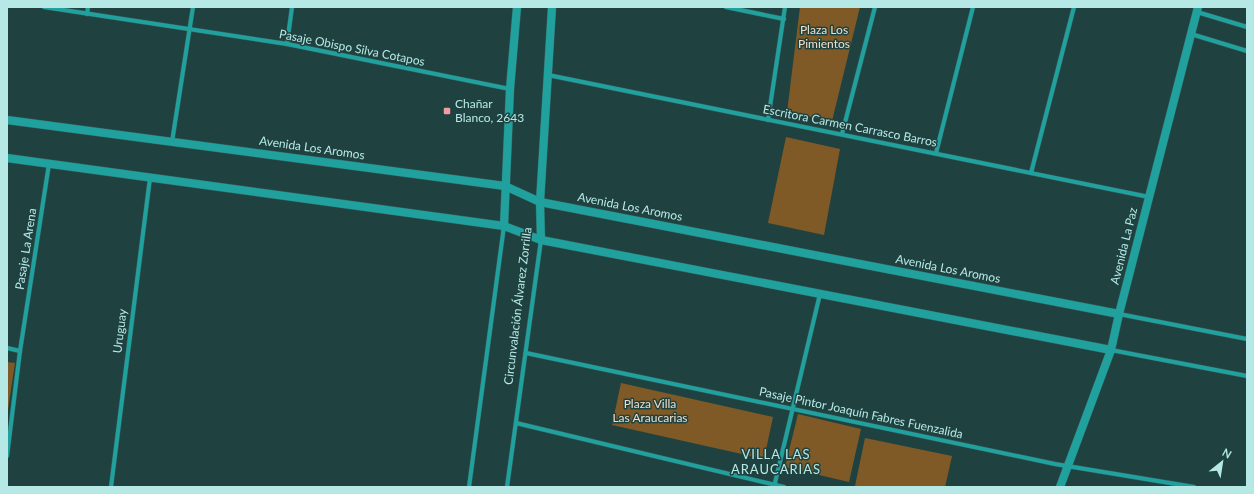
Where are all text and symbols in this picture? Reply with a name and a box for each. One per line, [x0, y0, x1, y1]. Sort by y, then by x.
park label: Plaza Los Pimientos [798, 22, 850, 51]
street label: Pasaje Obispo Silva Cotapos [278, 26, 426, 69]
place label: Chañar Blanco, 2643 [455, 96, 524, 125]
street label: Escritora Carmen Carrasco Barros [762, 101, 938, 150]
marker: Chañar Blanco, 2643 [442, 106, 452, 116]
street label: Avenida Los Aromos [258, 133, 366, 162]
street label: Avenida Los Aromos [576, 189, 684, 224]
street label: Avenida La Paz [1107, 205, 1140, 286]
street label: Pasaje La Arena [12, 207, 39, 291]
street label: Circunvalación Álvarez Zorrilla [500, 226, 535, 386]
street label: Avenida Los Aromos [894, 251, 1002, 286]
street label: Uruguay [109, 307, 130, 354]
street label: Pasaje Pintor Joaquín Fabres Fuenzalida [758, 384, 964, 441]
park label: Plaza Villa Las Araucarias [612, 396, 688, 425]
north arrow [1202, 442, 1242, 482]
text: N [1220, 445, 1234, 461]
district label: VILLA LAS ARAUCARIAS [731, 446, 821, 477]

